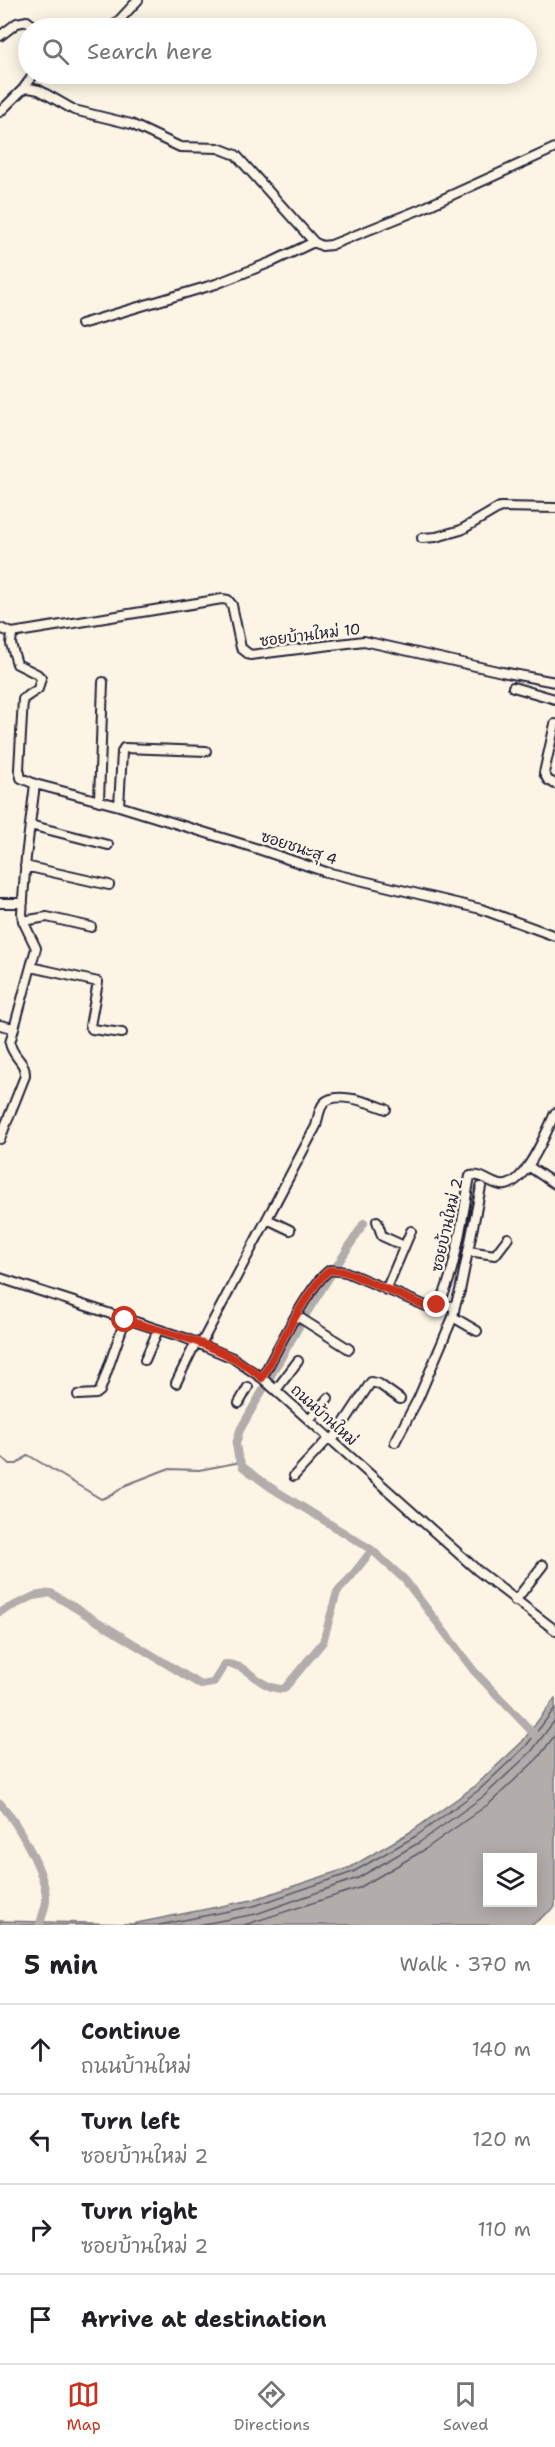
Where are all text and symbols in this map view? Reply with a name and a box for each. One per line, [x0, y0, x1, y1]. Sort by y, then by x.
search box [18, 18, 537, 84]
icon: search [39, 35, 72, 68]
text: Search here [87, 37, 213, 66]
street label: ซอยบ้านใหม่ 10 [258, 619, 362, 651]
street label: ซอยชนะสุ 4 [258, 826, 340, 871]
street label: ซอยบ้านใหม่ 2 [427, 1176, 467, 1274]
route end [423, 1291, 449, 1317]
route start [111, 1306, 137, 1332]
street label: ถนนบ้านใหม่ [287, 1380, 361, 1450]
map controls [483, 1853, 537, 1907]
button: layers [483, 1853, 537, 1907]
text: 5 min [24, 1947, 98, 1982]
text: Walk · 370 m [400, 1951, 531, 1977]
text: Continue [81, 2017, 181, 2046]
icon: ahead [24, 2033, 57, 2066]
text: 140 m [472, 2036, 531, 2062]
text: ถนนบ้านใหม่ [81, 2053, 191, 2079]
text: Turn left [81, 2107, 180, 2136]
icon: left [24, 2123, 57, 2156]
text: 120 m [472, 2126, 531, 2152]
text: ซอยบ้านใหม่ 2 [81, 2143, 208, 2169]
text: Turn right [81, 2197, 198, 2226]
icon: right [24, 2213, 57, 2246]
text: 110 m [477, 2216, 531, 2242]
text: ซอยบ้านใหม่ 2 [81, 2233, 208, 2259]
icon: arrive [24, 2303, 57, 2336]
text: Arrive at destination [81, 2305, 327, 2334]
tab: Map [67, 2378, 101, 2435]
tab: Directions [234, 2378, 310, 2435]
tab: Saved [443, 2378, 489, 2435]

